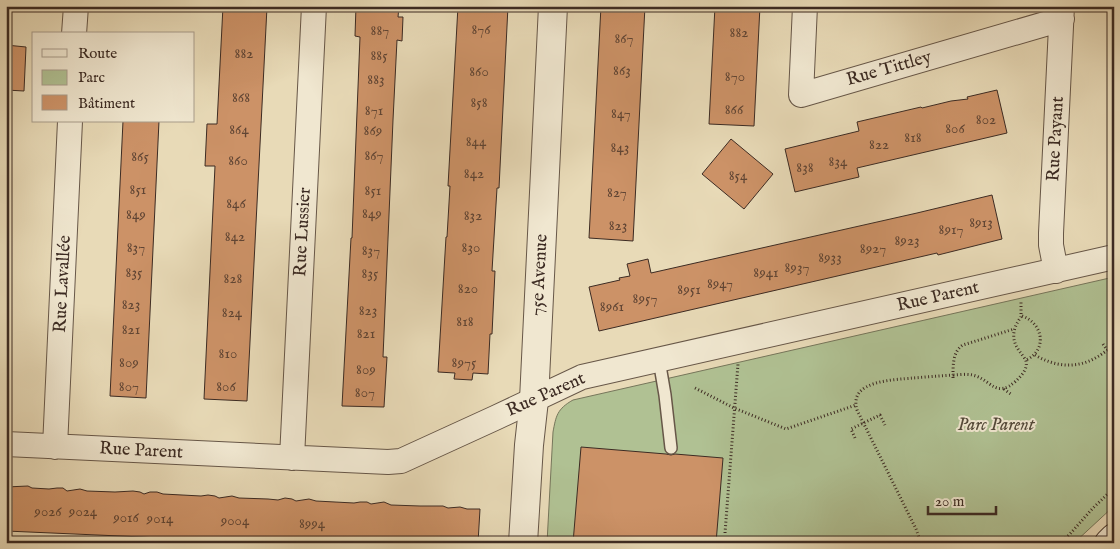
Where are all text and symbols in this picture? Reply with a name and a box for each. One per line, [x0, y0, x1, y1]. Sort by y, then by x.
house number: 876 [471, 20, 491, 39]
house number: 887 [371, 21, 389, 40]
house number: 882 [730, 23, 748, 42]
house number: 867 [614, 29, 634, 48]
legend [32, 32, 195, 122]
text: Route [78, 44, 117, 63]
house number: 882 [235, 44, 253, 63]
house number: 885 [370, 46, 388, 65]
street label: Rue Tittley [844, 46, 934, 92]
house number: 863 [613, 61, 631, 80]
house number: 860 [469, 62, 489, 81]
house number: 870 [725, 67, 745, 86]
text: Parc [78, 68, 105, 87]
house number: 883 [367, 70, 385, 89]
house number: 868 [232, 88, 250, 107]
house number: 858 [470, 93, 488, 112]
text: Bâtiment [78, 94, 135, 113]
street label: Rue Payant [1042, 96, 1070, 182]
house number: 866 [725, 100, 744, 119]
house number: 871 [365, 101, 383, 120]
house number: 847 [611, 104, 631, 123]
house number: 802 [976, 110, 996, 129]
house number: 806 [945, 119, 965, 138]
house number: 864 [229, 120, 249, 139]
house number: 869 [364, 121, 382, 140]
house number: 818 [904, 128, 922, 147]
house number: 844 [466, 132, 487, 151]
house number: 822 [869, 135, 889, 154]
house number: 843 [611, 138, 629, 157]
house number: 867 [364, 146, 384, 165]
house number: 865 [131, 147, 149, 166]
house number: 860 [228, 151, 248, 170]
house number: 834 [829, 152, 848, 171]
house number: 838 [796, 158, 814, 177]
house number: 842 [464, 164, 484, 183]
house number: 854 [729, 166, 748, 185]
house number: 851 [130, 180, 146, 199]
house number: 851 [365, 181, 381, 200]
house number: 827 [607, 183, 627, 202]
street label: Rue Lussier [289, 186, 317, 277]
house number: 846 [226, 194, 246, 213]
house number: 849 [362, 204, 382, 223]
house number: 849 [126, 205, 146, 224]
house number: 832 [464, 206, 482, 225]
house number: 8913 [969, 213, 993, 232]
house number: 823 [609, 216, 627, 235]
house number: 8917 [939, 220, 963, 239]
house number: 842 [225, 227, 245, 246]
house number: 8923 [894, 231, 920, 250]
street label: 75e Avenue [526, 233, 554, 317]
street label: Rue Lavallée [49, 235, 77, 333]
house number: 837 [127, 238, 145, 257]
house number: 830 [462, 238, 480, 257]
house number: 8927 [860, 239, 886, 258]
house number: 837 [362, 241, 380, 260]
house number: 8933 [818, 248, 842, 267]
house number: 8937 [784, 258, 810, 277]
house number: 835 [126, 263, 143, 282]
house number: 8941 [753, 263, 779, 282]
house number: 835 [362, 264, 379, 283]
house number: 828 [224, 269, 243, 288]
house number: 8947 [707, 274, 733, 293]
street label: Rue Parent [895, 276, 981, 318]
house number: 820 [458, 279, 478, 298]
house number: 8951 [677, 280, 701, 299]
house number: 8957 [633, 289, 657, 308]
house number: 823 [122, 295, 140, 314]
house number: 8961 [600, 297, 624, 316]
house number: 823 [359, 301, 377, 320]
house number: 824 [222, 303, 243, 322]
house number: 818 [456, 312, 474, 331]
house number: 821 [122, 320, 140, 339]
house number: 821 [357, 324, 375, 343]
house number: 810 [219, 344, 237, 363]
house number: 809 [119, 353, 139, 372]
house number: 8975 [452, 353, 477, 372]
house number: 809 [356, 360, 376, 379]
street label: Rue Parent [503, 367, 589, 423]
house number: 807 [119, 377, 139, 396]
house number: 806 [216, 377, 236, 396]
house number: 807 [355, 383, 375, 402]
park label: Parc Parent [957, 414, 1036, 437]
street label: Rue Parent [99, 437, 183, 465]
scale bar [928, 484, 995, 516]
text: 20 m [935, 492, 965, 511]
house number: 9026 [33, 502, 62, 521]
house number: 9024 [68, 502, 98, 521]
house number: 9016 [112, 508, 140, 527]
house number: 9014 [146, 509, 174, 528]
house number: 9004 [220, 511, 250, 530]
house number: 8994 [299, 514, 326, 533]

